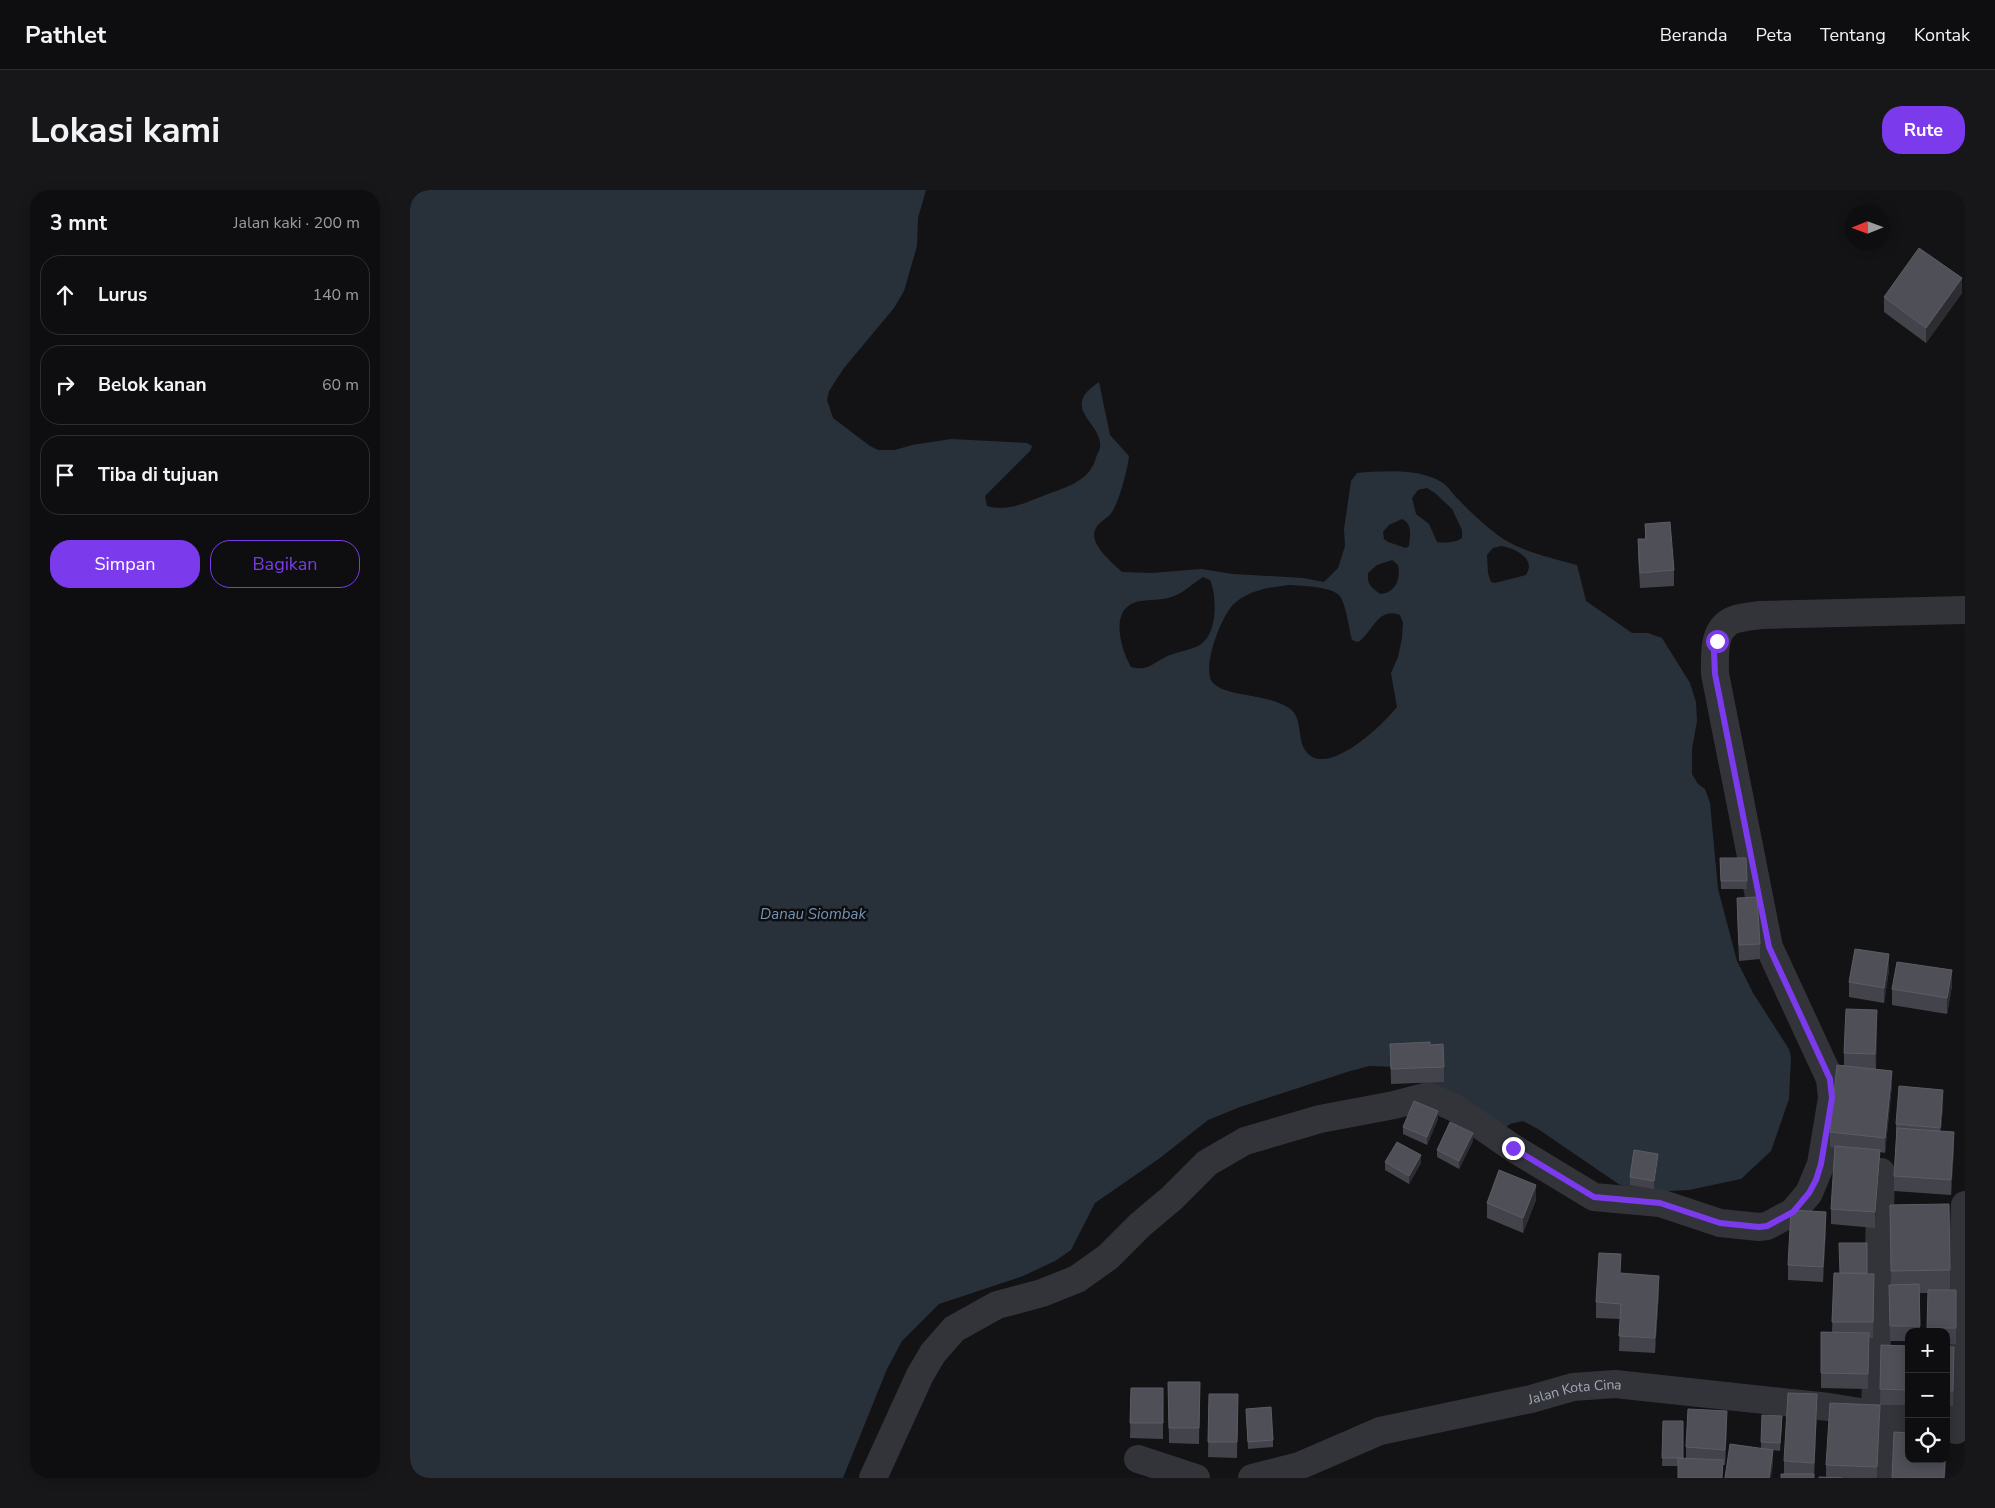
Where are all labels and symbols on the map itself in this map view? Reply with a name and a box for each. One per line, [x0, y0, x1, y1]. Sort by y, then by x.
north arrow [1845, 205, 1890, 250]
route start [1706, 630, 1729, 653]
water label: Danau Siombak [760, 904, 866, 924]
route end [1502, 1137, 1525, 1160]
street label: Jalan Kota Cina [1525, 1375, 1623, 1410]

